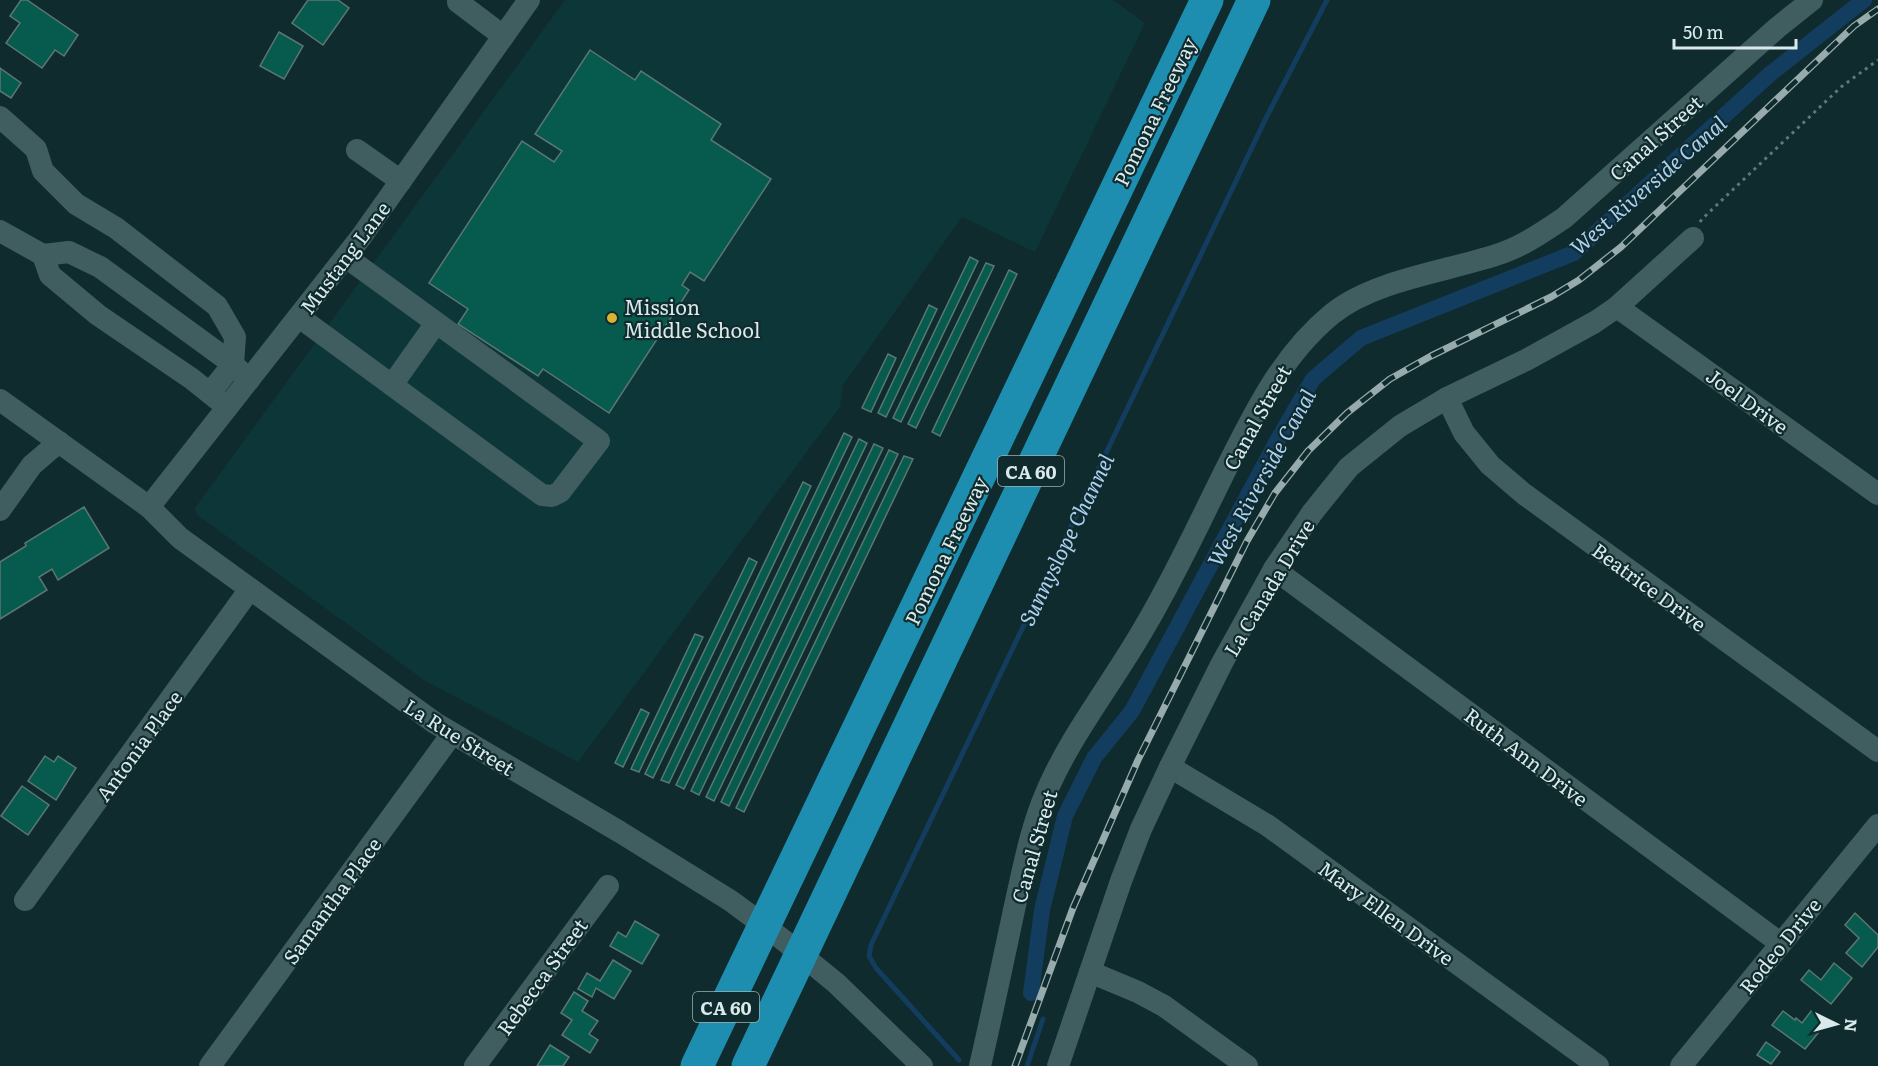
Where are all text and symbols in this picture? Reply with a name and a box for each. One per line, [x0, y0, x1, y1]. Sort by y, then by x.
scale bar [1674, 12, 1796, 50]
text: 50 m [1683, 18, 1724, 45]
street label: Pomona Freeway [1105, 31, 1203, 191]
street label: Canal Street [1602, 87, 1708, 187]
water label: West Riverside Canal [1562, 107, 1732, 261]
street label: Mustang Lane [292, 194, 396, 320]
place label: Mission Middle School [624, 291, 761, 344]
marker: Mission Middle School [605, 311, 619, 325]
street label: Canal Street [1215, 359, 1297, 475]
street label: Joel Drive [1701, 360, 1795, 440]
water label: West Riverside Canal [1198, 382, 1322, 571]
water label: Sunnyslope Channel [1010, 448, 1120, 630]
road number: CA 60 [998, 456, 1064, 486]
street label: Pomona Freeway [896, 470, 994, 630]
street label: La Canada Drive [1215, 513, 1321, 661]
street label: Beatrice Drive [1587, 534, 1713, 638]
street label: Antonia Place [87, 683, 189, 807]
street label: La Rue Street [399, 690, 521, 782]
street label: Ruth Ann Drive [1459, 699, 1595, 813]
street label: Canal Street [1003, 786, 1063, 906]
street label: Samantha Place [275, 830, 387, 970]
street label: Mary Ellen Drive [1313, 853, 1461, 971]
street label: Rodeo Drive [1731, 890, 1827, 1000]
street label: Rebecca Street [488, 911, 594, 1041]
road number: CA 60 [693, 992, 759, 1022]
north arrow [1806, 994, 1866, 1054]
text: N [1839, 1018, 1864, 1033]

